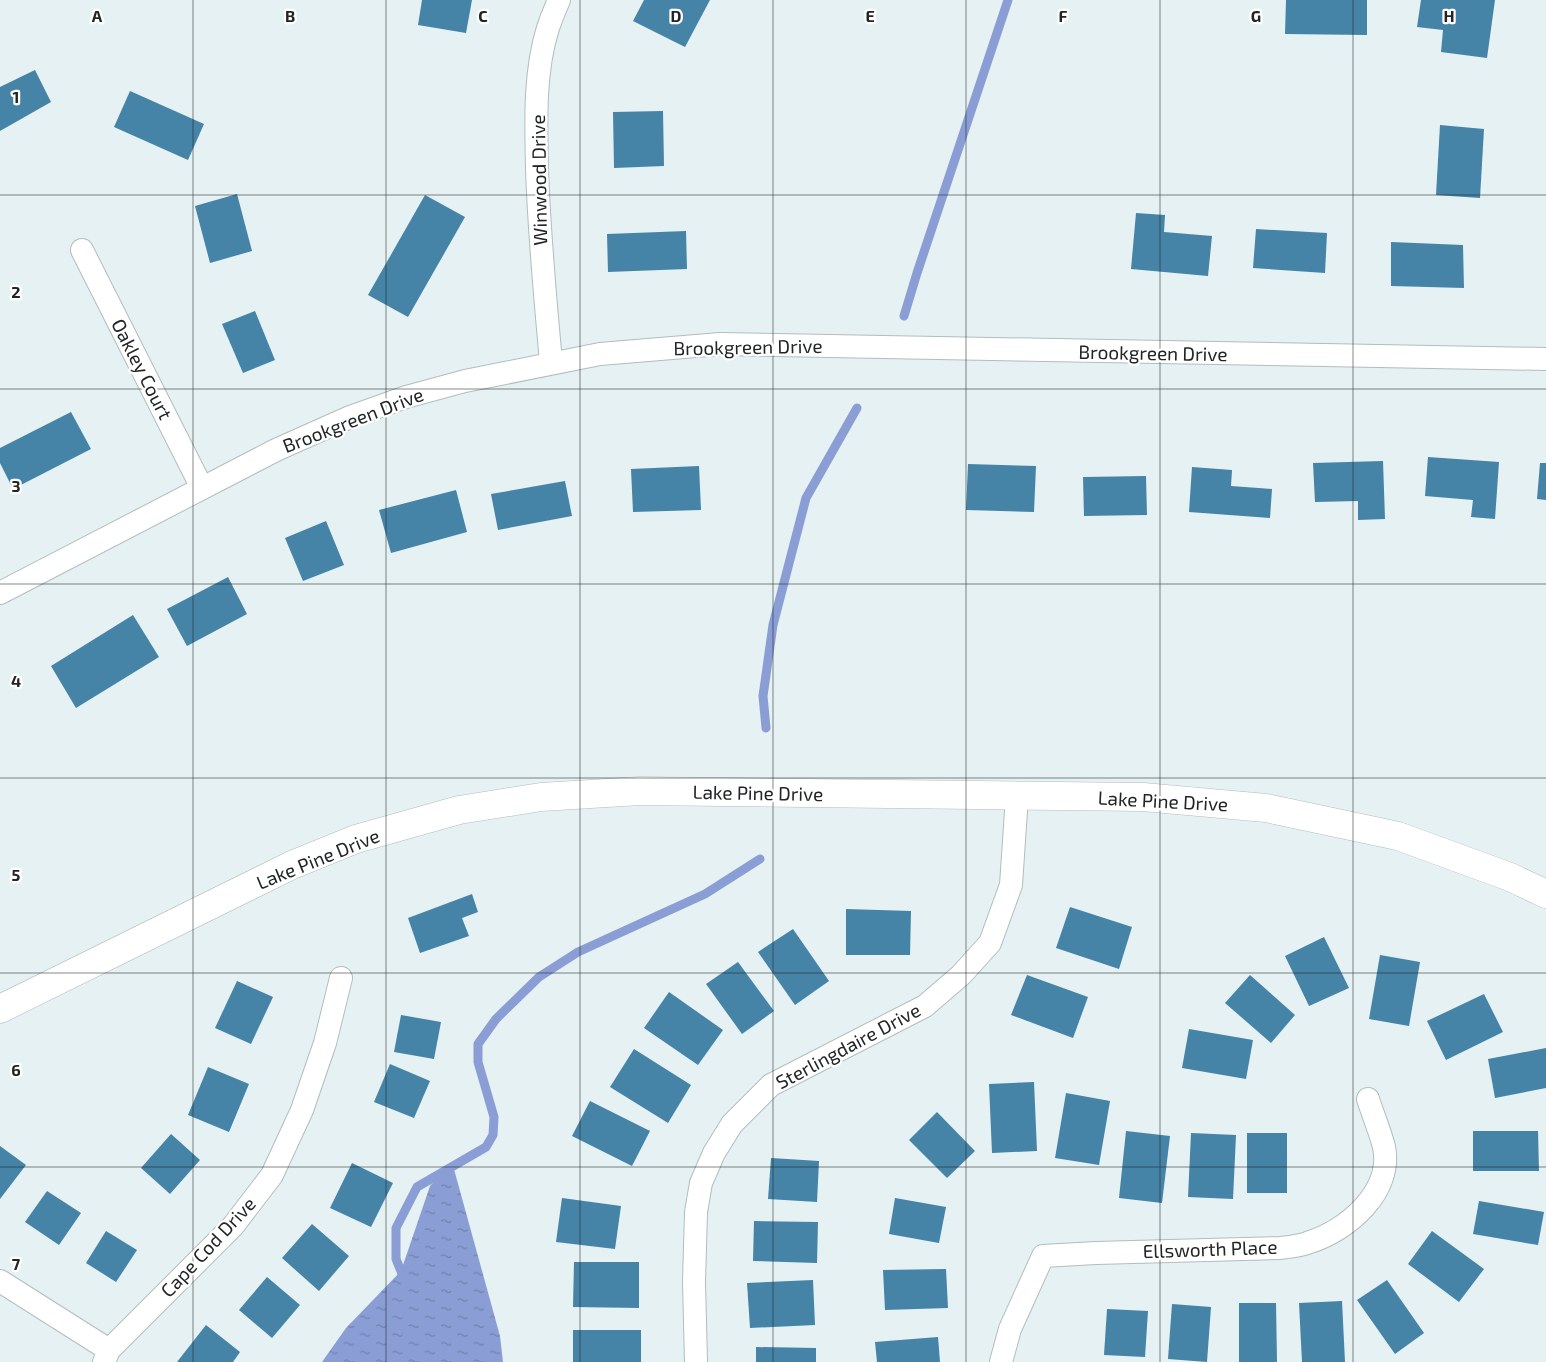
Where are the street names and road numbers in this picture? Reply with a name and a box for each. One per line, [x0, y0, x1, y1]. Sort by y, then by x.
street label: Winwood Drive [526, 114, 551, 246]
street label: Oakley Court [107, 315, 178, 423]
street label: Brookgreen Drive [673, 334, 823, 359]
street label: Brookgreen Drive [1078, 340, 1228, 365]
street label: Brookgreen Drive [279, 382, 427, 457]
street label: Lake Pine Drive [693, 780, 823, 805]
street label: Lake Pine Drive [1097, 786, 1229, 815]
street label: Lake Pine Drive [253, 823, 383, 894]
street label: Sterlingdaire Drive [772, 998, 924, 1093]
street label: Cape Cod Drive [155, 1192, 260, 1302]
street label: Ellsworth Place [1142, 1235, 1278, 1262]

